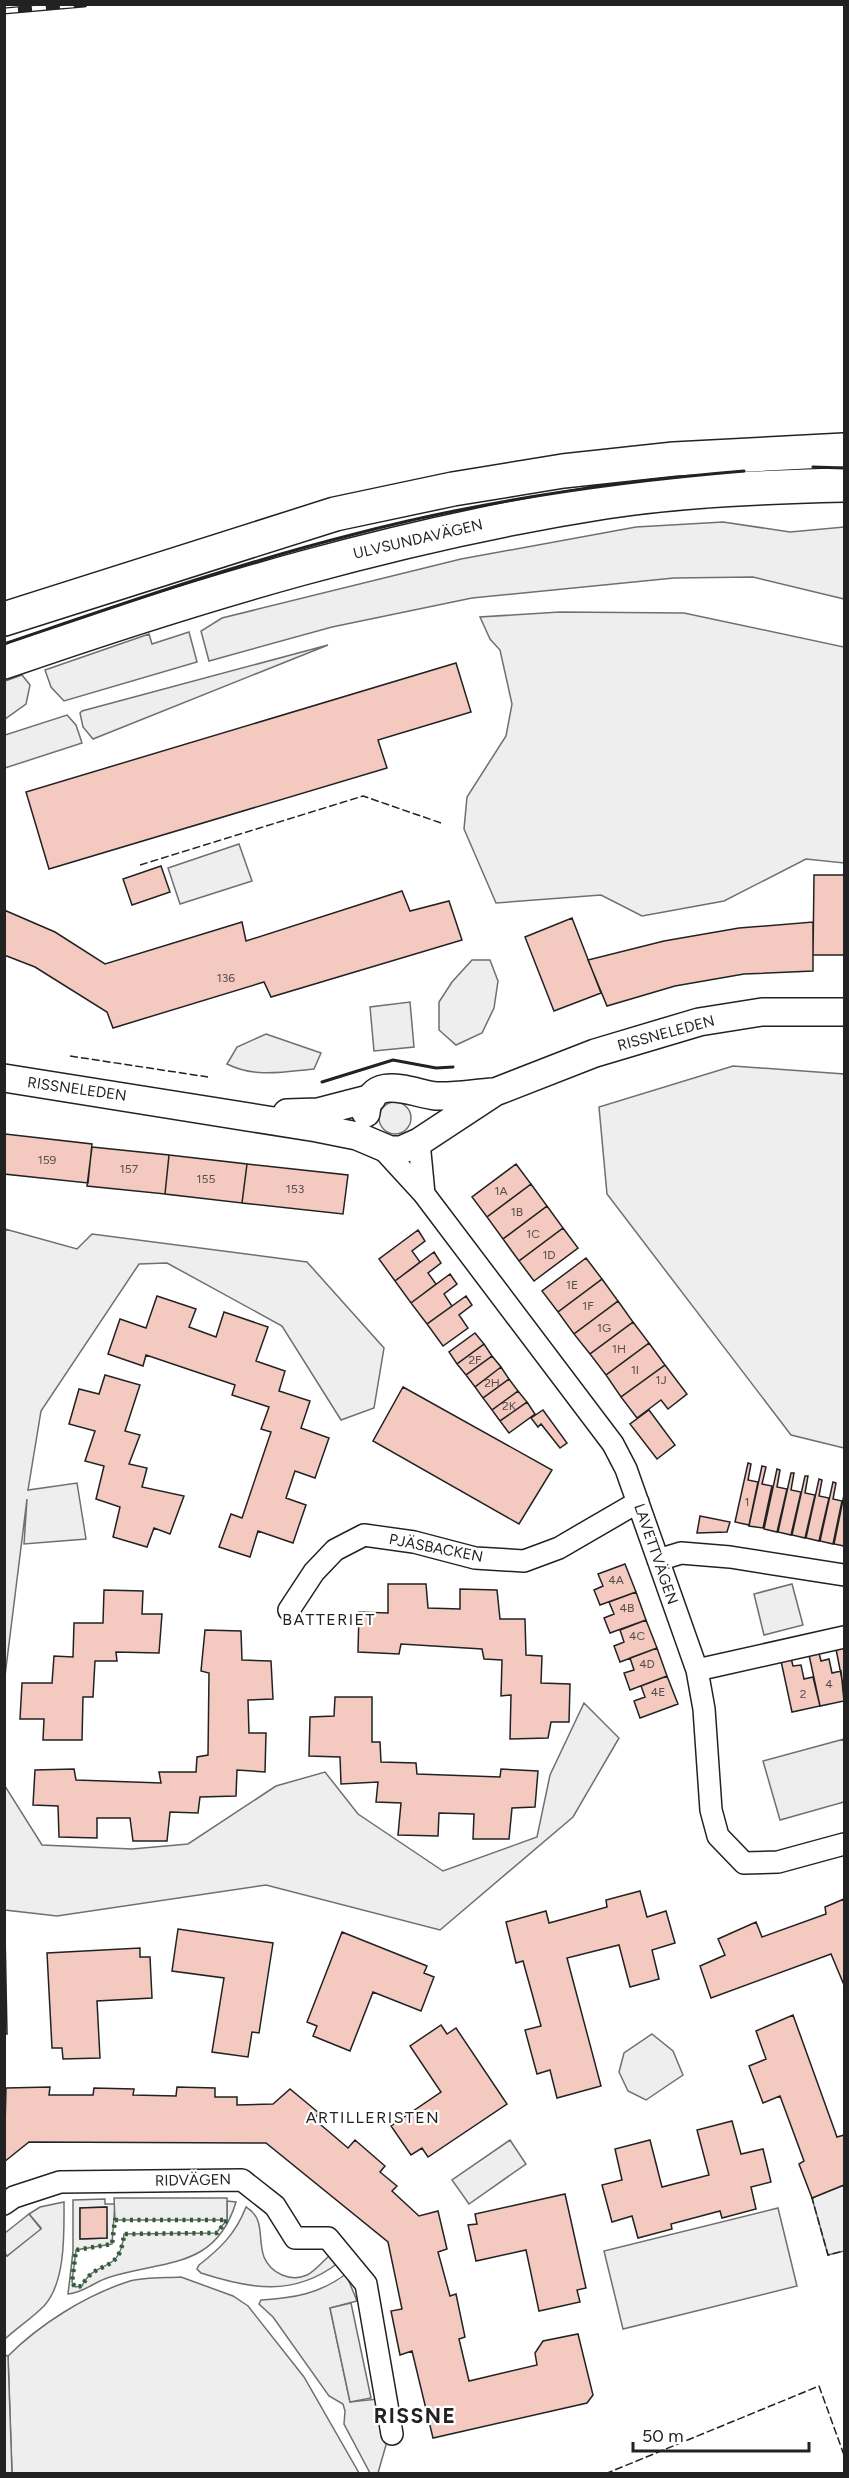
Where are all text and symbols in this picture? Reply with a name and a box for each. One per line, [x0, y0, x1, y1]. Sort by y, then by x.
street label: ULVSUNDAVÄGEN [351, 515, 485, 563]
house number: 136 [217, 971, 235, 985]
street label: RISSNELEDEN [615, 1011, 717, 1055]
street label: RISSNELEDEN [26, 1073, 128, 1105]
house number: 159 [38, 1153, 57, 1167]
house number: 157 [120, 1162, 139, 1176]
house number: 155 [197, 1172, 215, 1186]
house number: 153 [286, 1182, 304, 1196]
house number: 1A [494, 1184, 508, 1198]
house number: 1B [511, 1205, 523, 1219]
house number: 1C [526, 1227, 540, 1241]
house number: 1D [542, 1248, 556, 1262]
house number: 1E [566, 1278, 578, 1292]
house number: 1F [582, 1299, 594, 1313]
house number: 1G [597, 1321, 611, 1335]
house number: 1H [612, 1342, 626, 1356]
house number: 2F [468, 1353, 482, 1367]
house number: 1I [631, 1363, 639, 1377]
house number: 1J [655, 1373, 667, 1387]
house number: 2H [484, 1376, 500, 1390]
house number: 2K [502, 1399, 517, 1413]
house number: 1 [745, 1495, 749, 1509]
street label: LAVETTVÄGEN [630, 1501, 682, 1607]
street label: PJÄSBACKEN [388, 1530, 484, 1566]
house number: 4A [608, 1573, 624, 1587]
house number: 4B [620, 1601, 634, 1615]
district label: BATTERIET [282, 1610, 376, 1629]
house number: 4C [629, 1629, 645, 1643]
house number: 4D [639, 1657, 655, 1671]
house number: 4 [825, 1677, 833, 1691]
house number: 4E [651, 1685, 665, 1699]
house number: 2 [800, 1687, 806, 1701]
district label: ARTILLERISTEN [306, 2108, 440, 2127]
street label: RIDVÄGEN [155, 2170, 231, 2190]
district label: RISSNE [374, 2403, 456, 2428]
scale bar [633, 2415, 808, 2453]
text: 50 m [642, 2425, 684, 2447]

